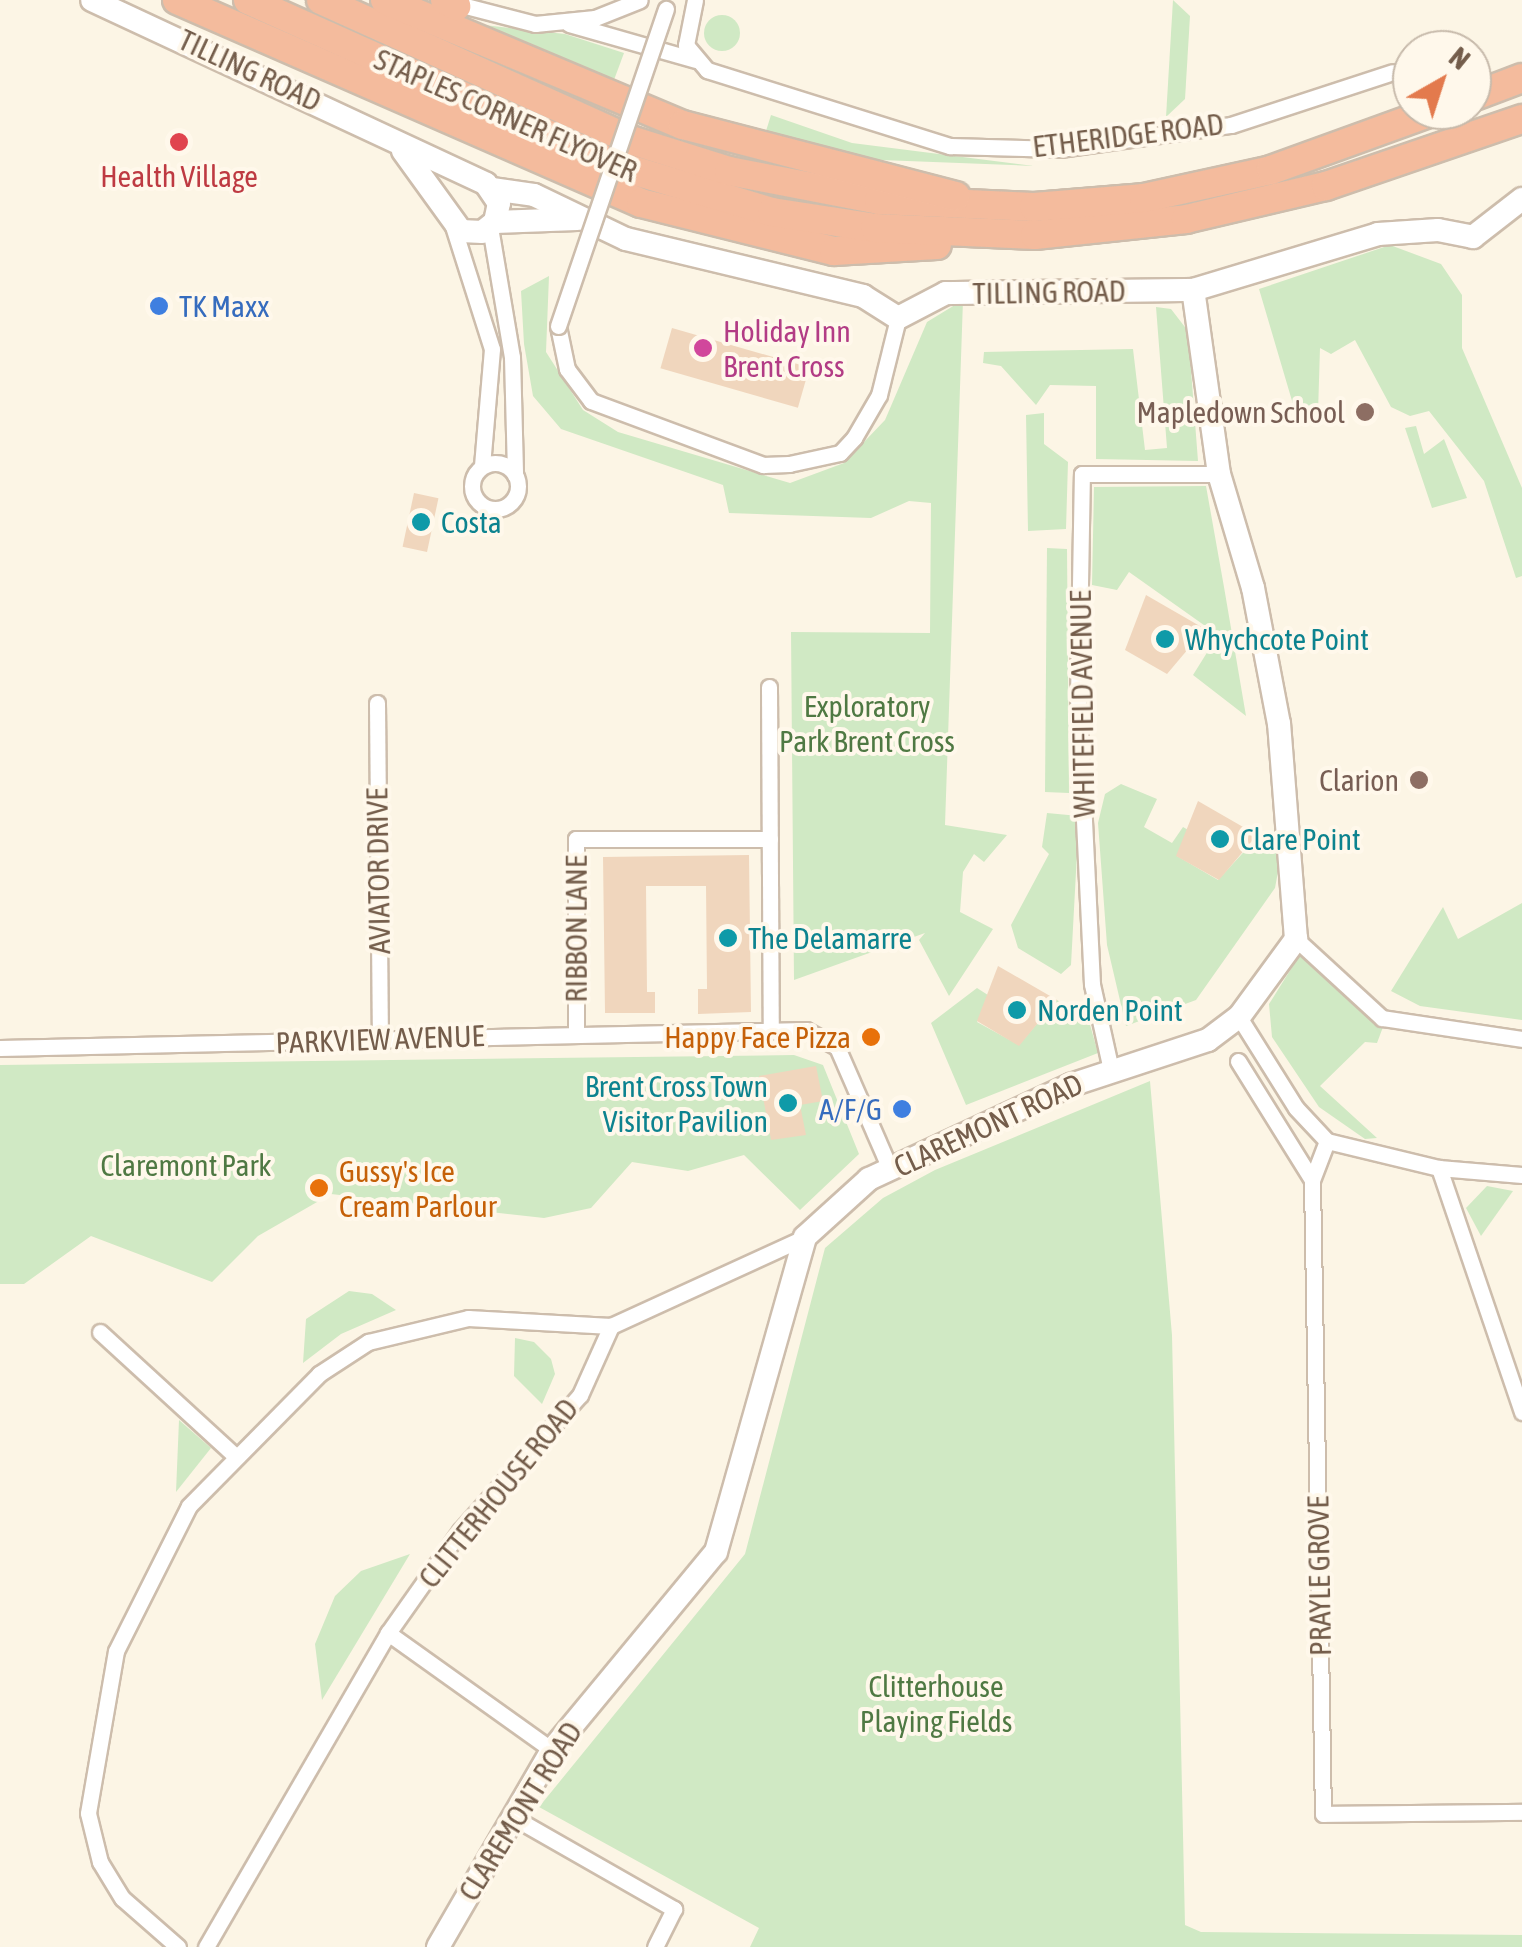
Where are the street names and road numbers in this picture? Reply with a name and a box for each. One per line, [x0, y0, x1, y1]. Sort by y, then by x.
street label: TILLING ROAD [173, 21, 327, 119]
street label: STAPLES CORNER FLYOVER [369, 41, 643, 189]
street label: ETHERIDGE ROAD [1030, 105, 1226, 165]
street label: TILLING ROAD [972, 273, 1126, 311]
street label: WHITEFIELD AVENUE [1062, 590, 1102, 818]
street label: AVIATOR DRIVE [359, 788, 397, 954]
street label: RIBBON LANE [558, 855, 594, 1003]
street label: PARKVIEW AVENUE [275, 1017, 485, 1061]
street label: CLAREMONT ROAD [888, 1066, 1088, 1184]
street label: CLITTERHOUSE ROAD [411, 1391, 585, 1595]
street label: PRAYLE GROVE [1300, 1496, 1338, 1656]
street label: CLAREMONT ROAD [451, 1715, 589, 1907]

